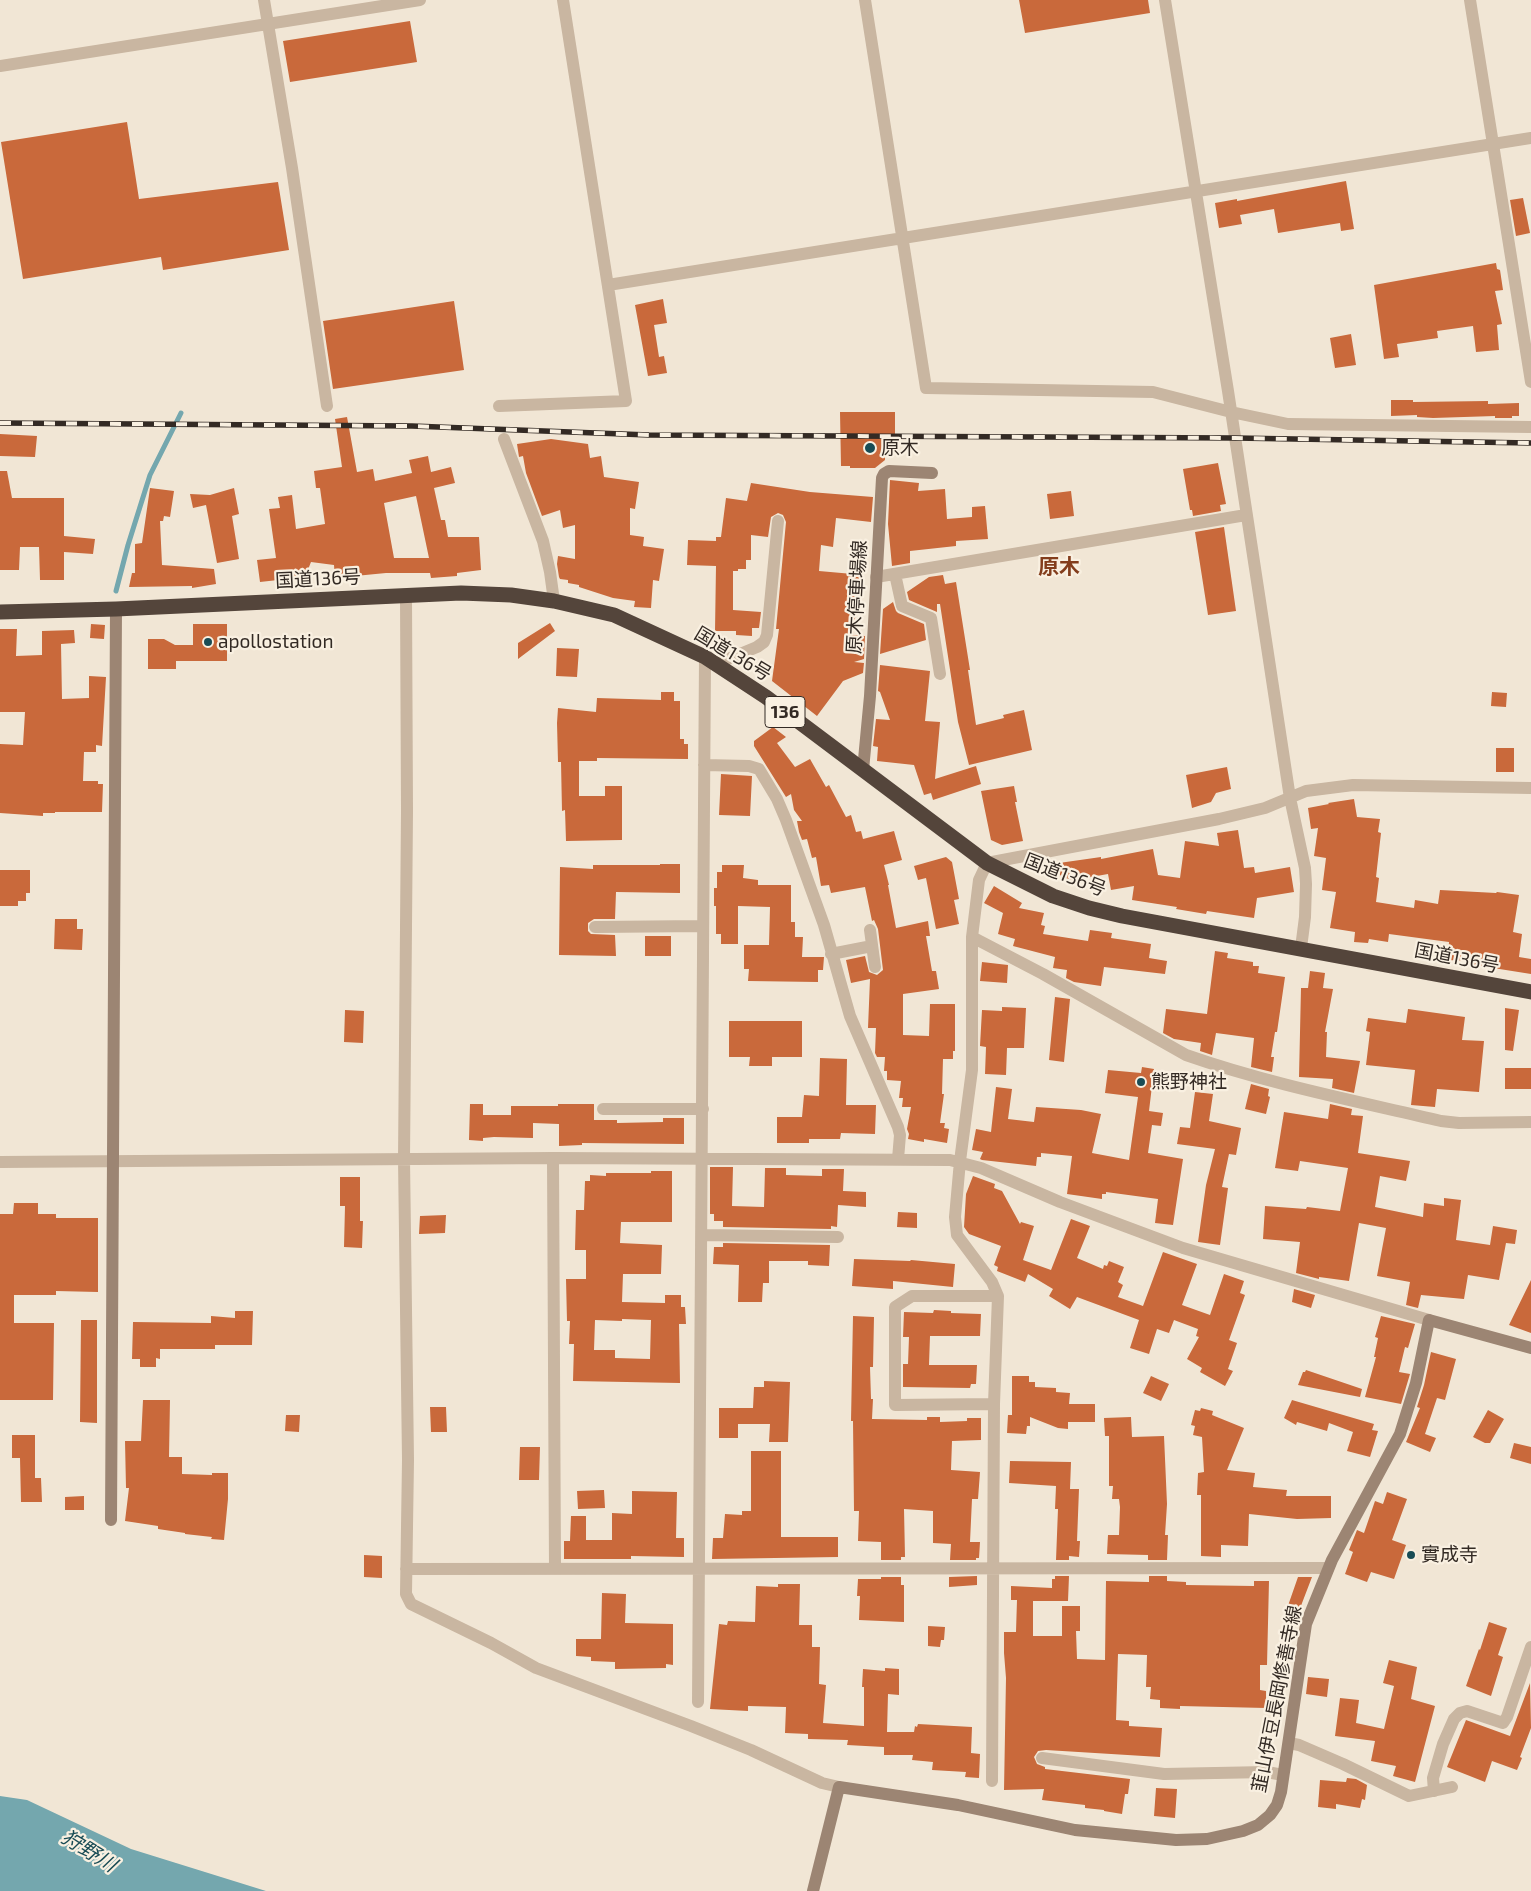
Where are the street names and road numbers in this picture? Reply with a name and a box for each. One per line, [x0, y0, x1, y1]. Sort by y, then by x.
street label: 原木停車場線 [843, 539, 871, 655]
street label: 国道136号 [274, 565, 362, 593]
street label: 国道136号 [690, 622, 776, 686]
road number: 136 [765, 696, 805, 728]
street label: 国道136号 [1021, 849, 1109, 901]
street label: 国道136号 [1413, 939, 1501, 977]
street label: 韮山伊豆長岡修善寺線 [1248, 1604, 1306, 1794]

